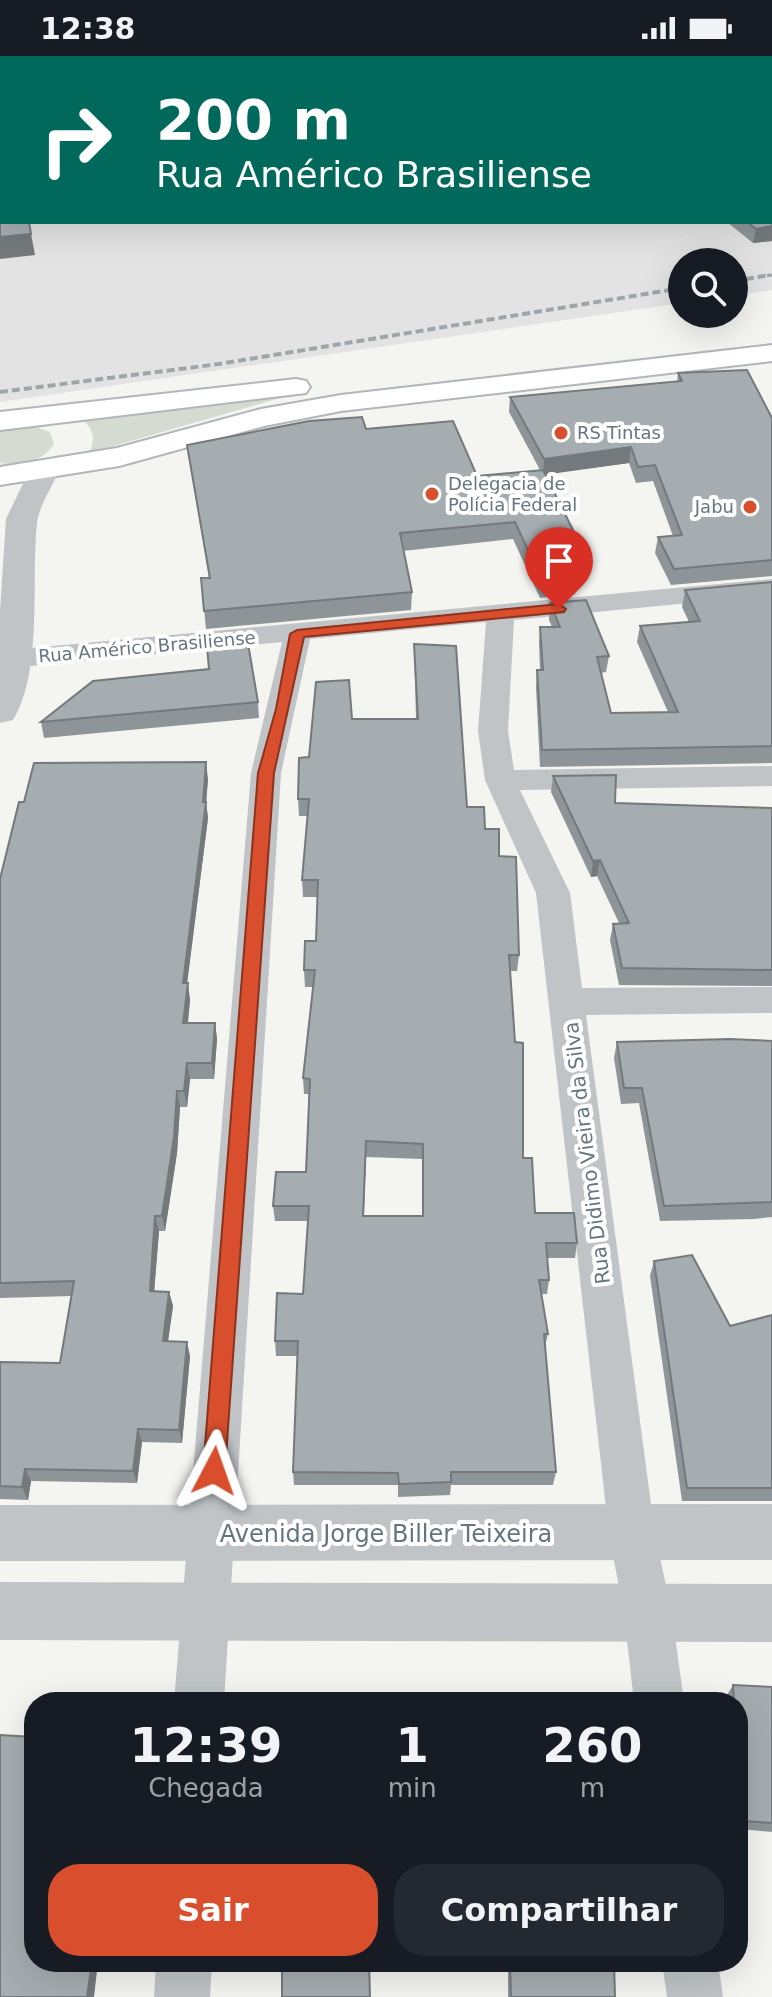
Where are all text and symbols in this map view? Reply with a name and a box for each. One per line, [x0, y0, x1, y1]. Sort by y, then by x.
text: 12:38 [40, 11, 136, 46]
text: 200 m [156, 87, 351, 152]
icon: right [24, 88, 128, 192]
text: Rua Américo Brasiliense [156, 154, 592, 195]
map controls [668, 248, 748, 328]
button: search [668, 248, 748, 328]
place label: RS Tintas [577, 422, 661, 443]
marker: RS Tintas [552, 424, 570, 442]
place label: Delegacia de Polícia Federal [448, 473, 577, 515]
marker: Delegacia de Polícia Federal [423, 485, 441, 503]
place label: Jabu [694, 496, 734, 517]
marker: Jabu [741, 498, 759, 516]
pin [525, 527, 593, 609]
icon: arrive [537, 539, 581, 583]
street label: Rua Américo Brasiliense [37, 627, 256, 666]
street label: Rua Didimo Vieira da Silva [559, 1020, 615, 1286]
position arrow [172, 1429, 256, 1513]
street label: Avenida Jorge Biller Teixeira [220, 1520, 552, 1548]
text: 12:39 [129, 1717, 282, 1773]
text: 1 [396, 1717, 429, 1773]
text: 260 [542, 1717, 642, 1773]
text: Chegada [148, 1773, 264, 1803]
text: min [388, 1773, 437, 1803]
text: m [580, 1773, 605, 1803]
button: Sair [48, 1864, 378, 1956]
button: Compartilhar [394, 1864, 724, 1956]

